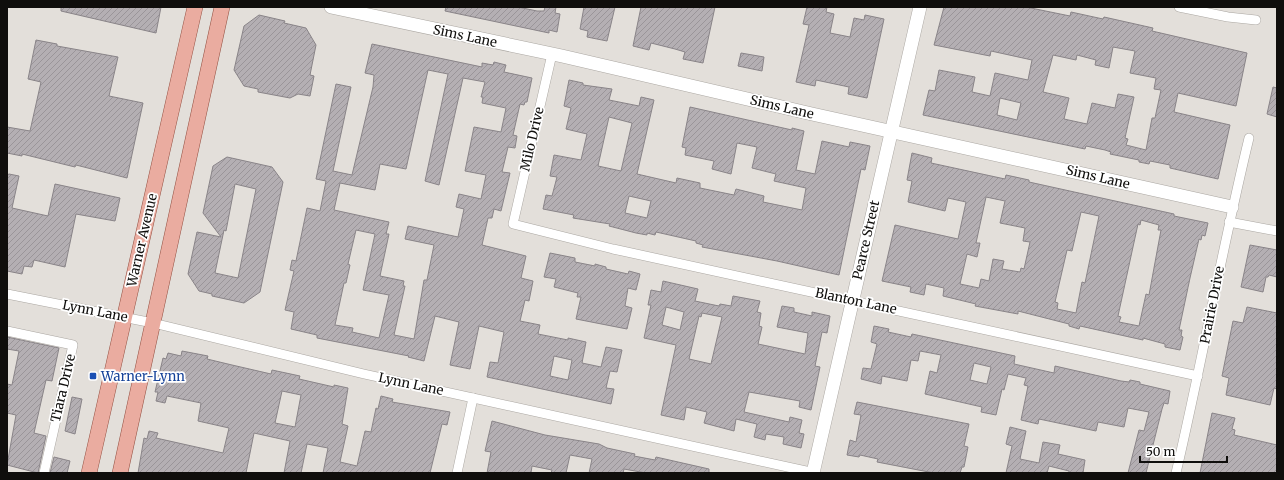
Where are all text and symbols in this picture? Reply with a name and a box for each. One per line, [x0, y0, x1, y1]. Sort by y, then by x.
street label: Sims Lane [431, 21, 499, 51]
street label: Sims Lane [748, 91, 816, 123]
street label: Milo Drive [516, 105, 548, 173]
street label: Sims Lane [1064, 161, 1132, 193]
street label: Warner Avenue [123, 191, 161, 289]
street label: Pearce Street [849, 199, 883, 281]
street label: Prairie Drive [1196, 264, 1228, 345]
street label: Blanton Lane [814, 284, 899, 318]
street label: Lynn Lane [61, 296, 129, 326]
street label: Tiara Drive [47, 352, 79, 424]
place label: Warner-Lynn [100, 368, 185, 385]
street label: Lynn Lane [377, 369, 445, 399]
marker: Warner-Lynn [88, 371, 98, 381]
scale bar [1140, 438, 1227, 464]
text: 50 m [1146, 444, 1175, 459]

